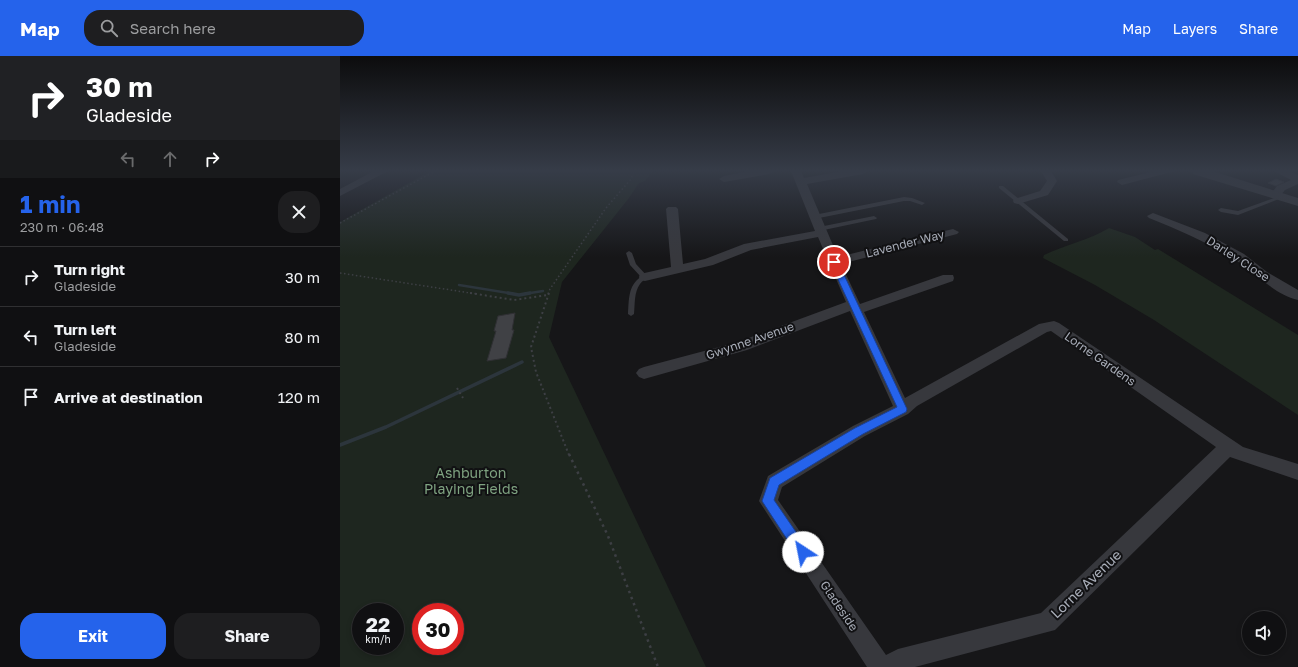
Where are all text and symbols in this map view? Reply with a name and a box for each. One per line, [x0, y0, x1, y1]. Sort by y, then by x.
search box [84, 10, 364, 46]
text: Map [20, 17, 60, 40]
icon: search [98, 17, 120, 39]
text: Search here [130, 19, 216, 37]
text: Map [1122, 20, 1151, 37]
text: Layers [1173, 20, 1217, 37]
text: Share [1239, 20, 1278, 37]
text: 30 m [86, 70, 153, 103]
icon: right [20, 72, 72, 124]
text: Gladeside [86, 104, 172, 126]
icon: left [117, 148, 139, 170]
icon: ahead [159, 148, 181, 170]
icon: right [201, 148, 223, 170]
text: 1 min [20, 189, 80, 218]
button: close [278, 191, 320, 233]
text: 230 m · 06:48 [20, 219, 104, 235]
street label: Lavender Way [864, 226, 946, 261]
street label: Darley Close [1204, 233, 1273, 285]
pin [817, 245, 851, 279]
icon: arrive [823, 251, 845, 273]
text: Turn right [54, 260, 125, 278]
icon: right [20, 266, 42, 288]
text: 30 m [285, 268, 320, 286]
text: Gladeside [54, 278, 116, 294]
street label: Gwynne Avenue [704, 318, 796, 363]
text: Turn left [54, 320, 116, 338]
icon: left [20, 326, 42, 348]
text: 80 m [285, 328, 320, 346]
street label: Lorne Gardens [1062, 328, 1139, 389]
text: Gladeside [54, 338, 116, 354]
icon: arrive [20, 386, 42, 408]
text: Arrive at destination [54, 388, 203, 406]
text: 120 m [278, 388, 320, 406]
park label: Ashburton Playing Fields [424, 464, 518, 497]
position arrow [782, 531, 824, 573]
street label: Lorne Avenue [1047, 546, 1124, 621]
street label: Gladeside [817, 578, 862, 634]
speed limit sign: 30 [412, 603, 464, 655]
map controls [1242, 611, 1286, 655]
button: sound [1242, 611, 1286, 655]
text: 22 [366, 612, 390, 636]
button: Exit [20, 613, 166, 659]
button: Share [174, 613, 320, 659]
text: km/h [365, 633, 391, 645]

